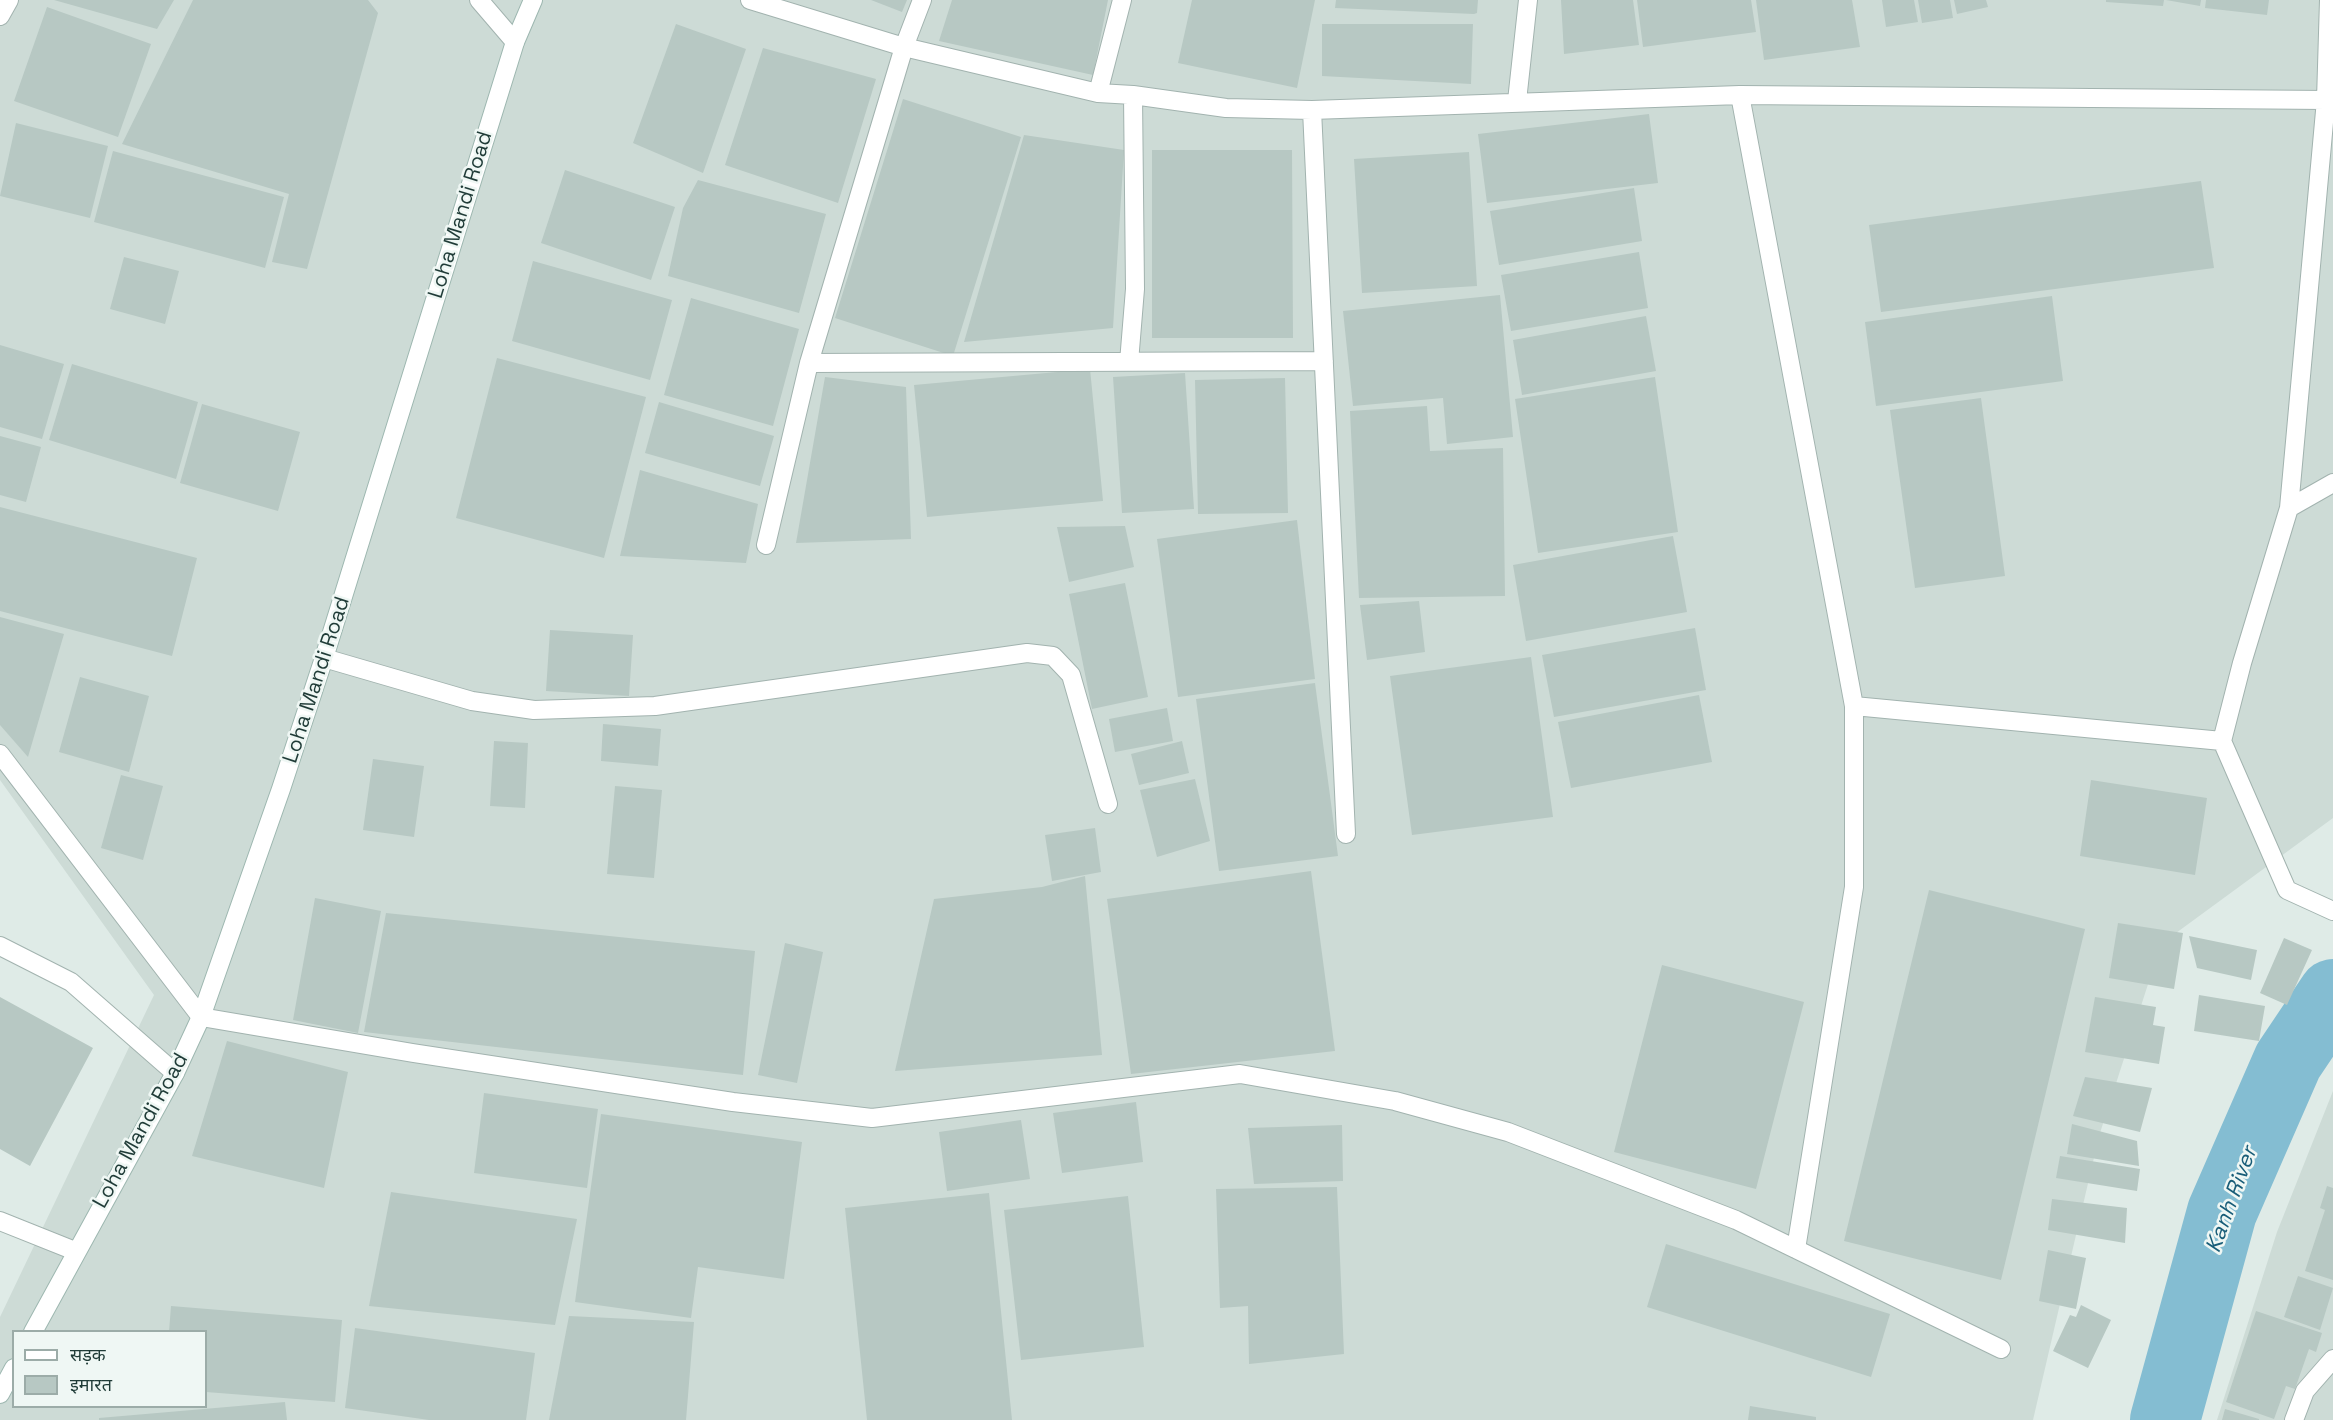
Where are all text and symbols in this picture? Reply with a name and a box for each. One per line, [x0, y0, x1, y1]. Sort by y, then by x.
street label: Loha Mandi Road [424, 128, 498, 302]
street label: Loha Mandi Road [278, 594, 356, 766]
street label: Loha Mandi Road [88, 1049, 194, 1213]
water label: Kanh River [2201, 1143, 2263, 1257]
legend [12, 1330, 207, 1408]
text: सड़क [70, 1343, 106, 1366]
text: इमारत [70, 1373, 112, 1396]

